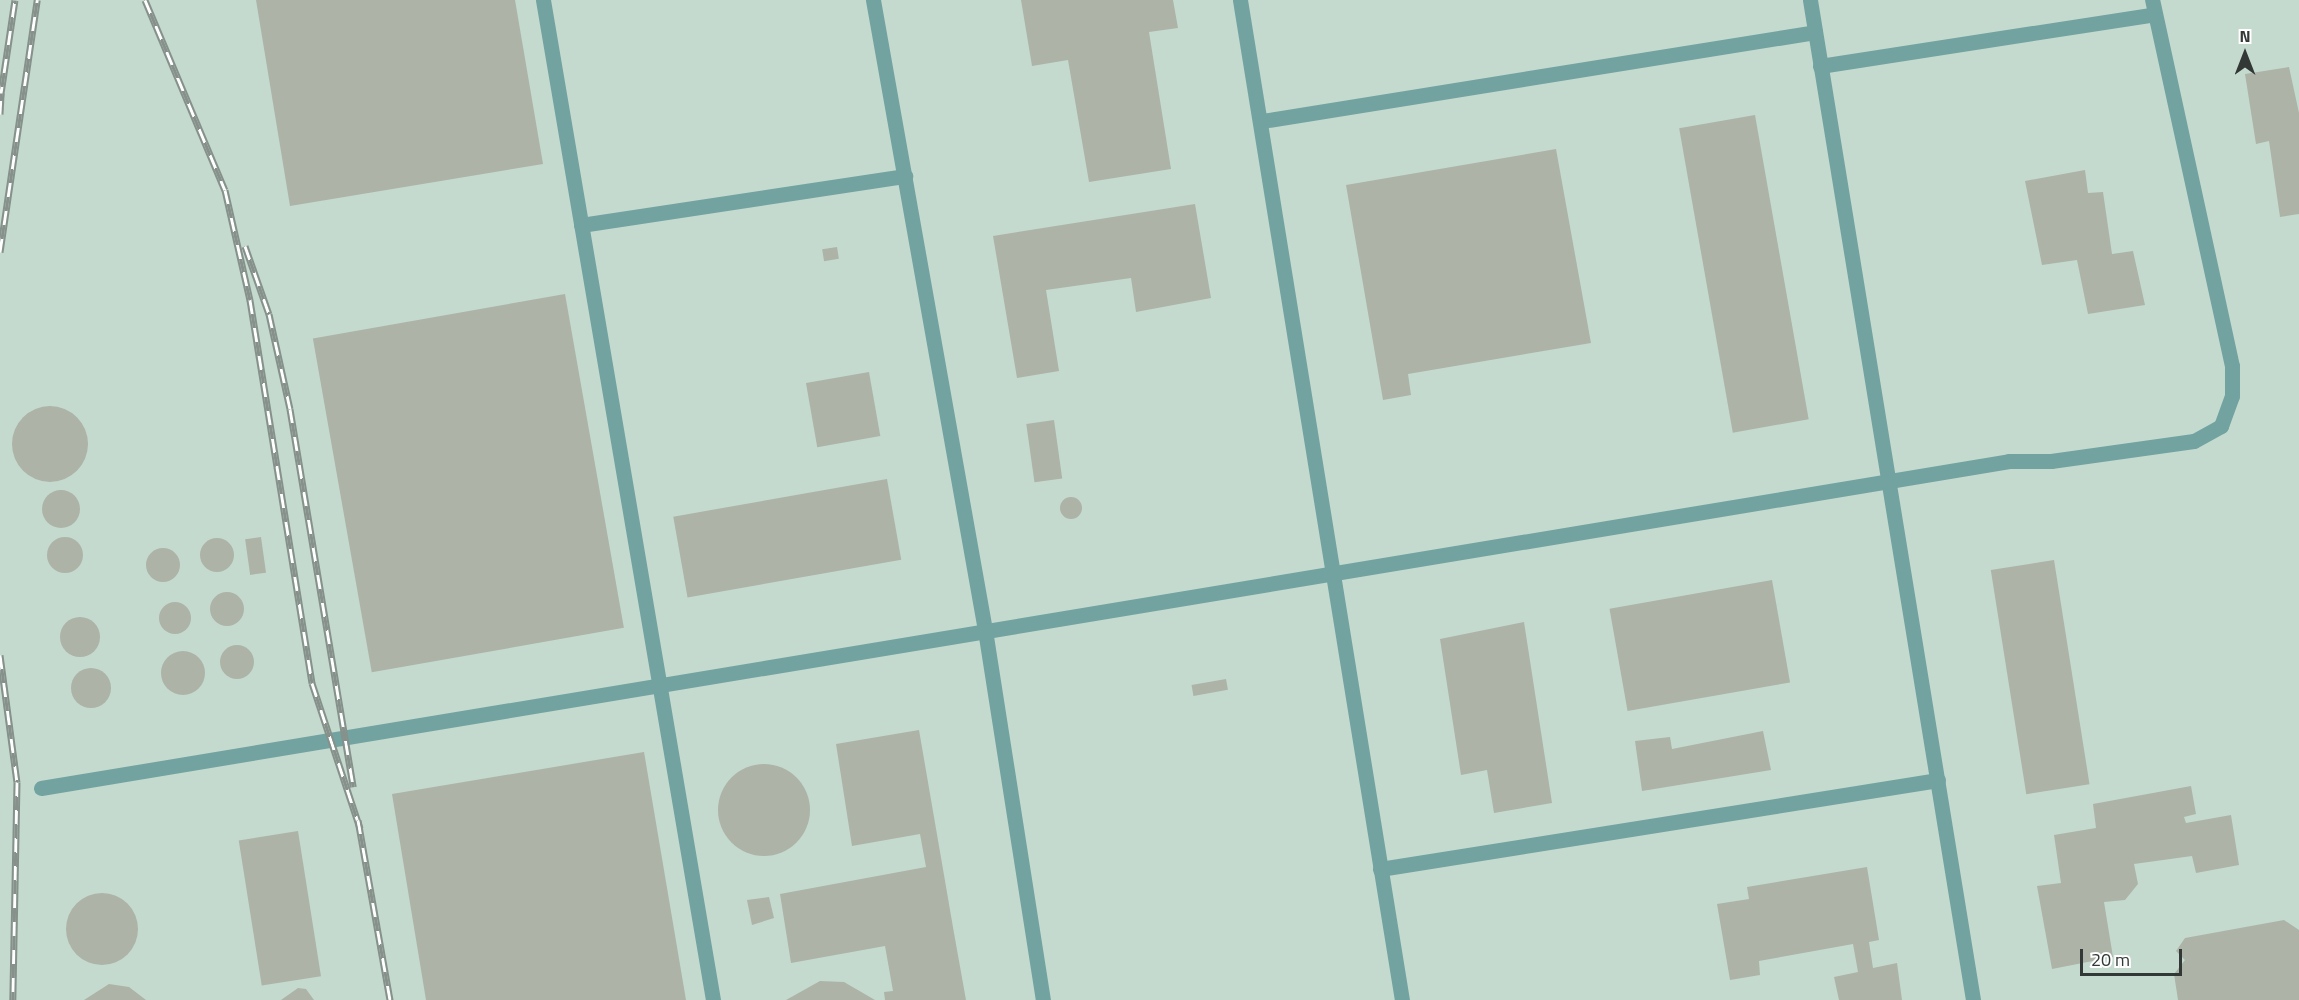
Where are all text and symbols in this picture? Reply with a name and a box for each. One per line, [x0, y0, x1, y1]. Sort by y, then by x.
north arrow [2215, 24, 2275, 84]
text: N [2239, 24, 2251, 48]
scale bar [2083, 937, 2185, 975]
text: 20 m [2091, 946, 2130, 973]

